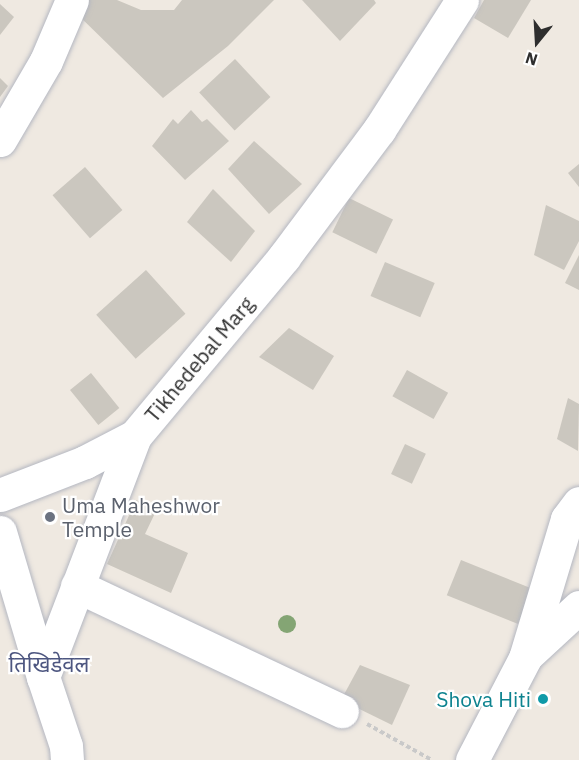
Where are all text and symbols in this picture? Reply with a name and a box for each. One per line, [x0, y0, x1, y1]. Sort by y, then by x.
north arrow [507, 12, 567, 72]
text: N [523, 48, 540, 70]
street label: Tikhedebal Marg [139, 291, 259, 427]
place label: Uma Maheshwor Temple [62, 492, 220, 542]
marker: Uma Maheshwor Temple [43, 510, 57, 524]
district label: तिखिडेवल [9, 651, 89, 677]
place label: Shova Hiti [436, 686, 531, 712]
marker: Shova Hiti [536, 692, 550, 706]

